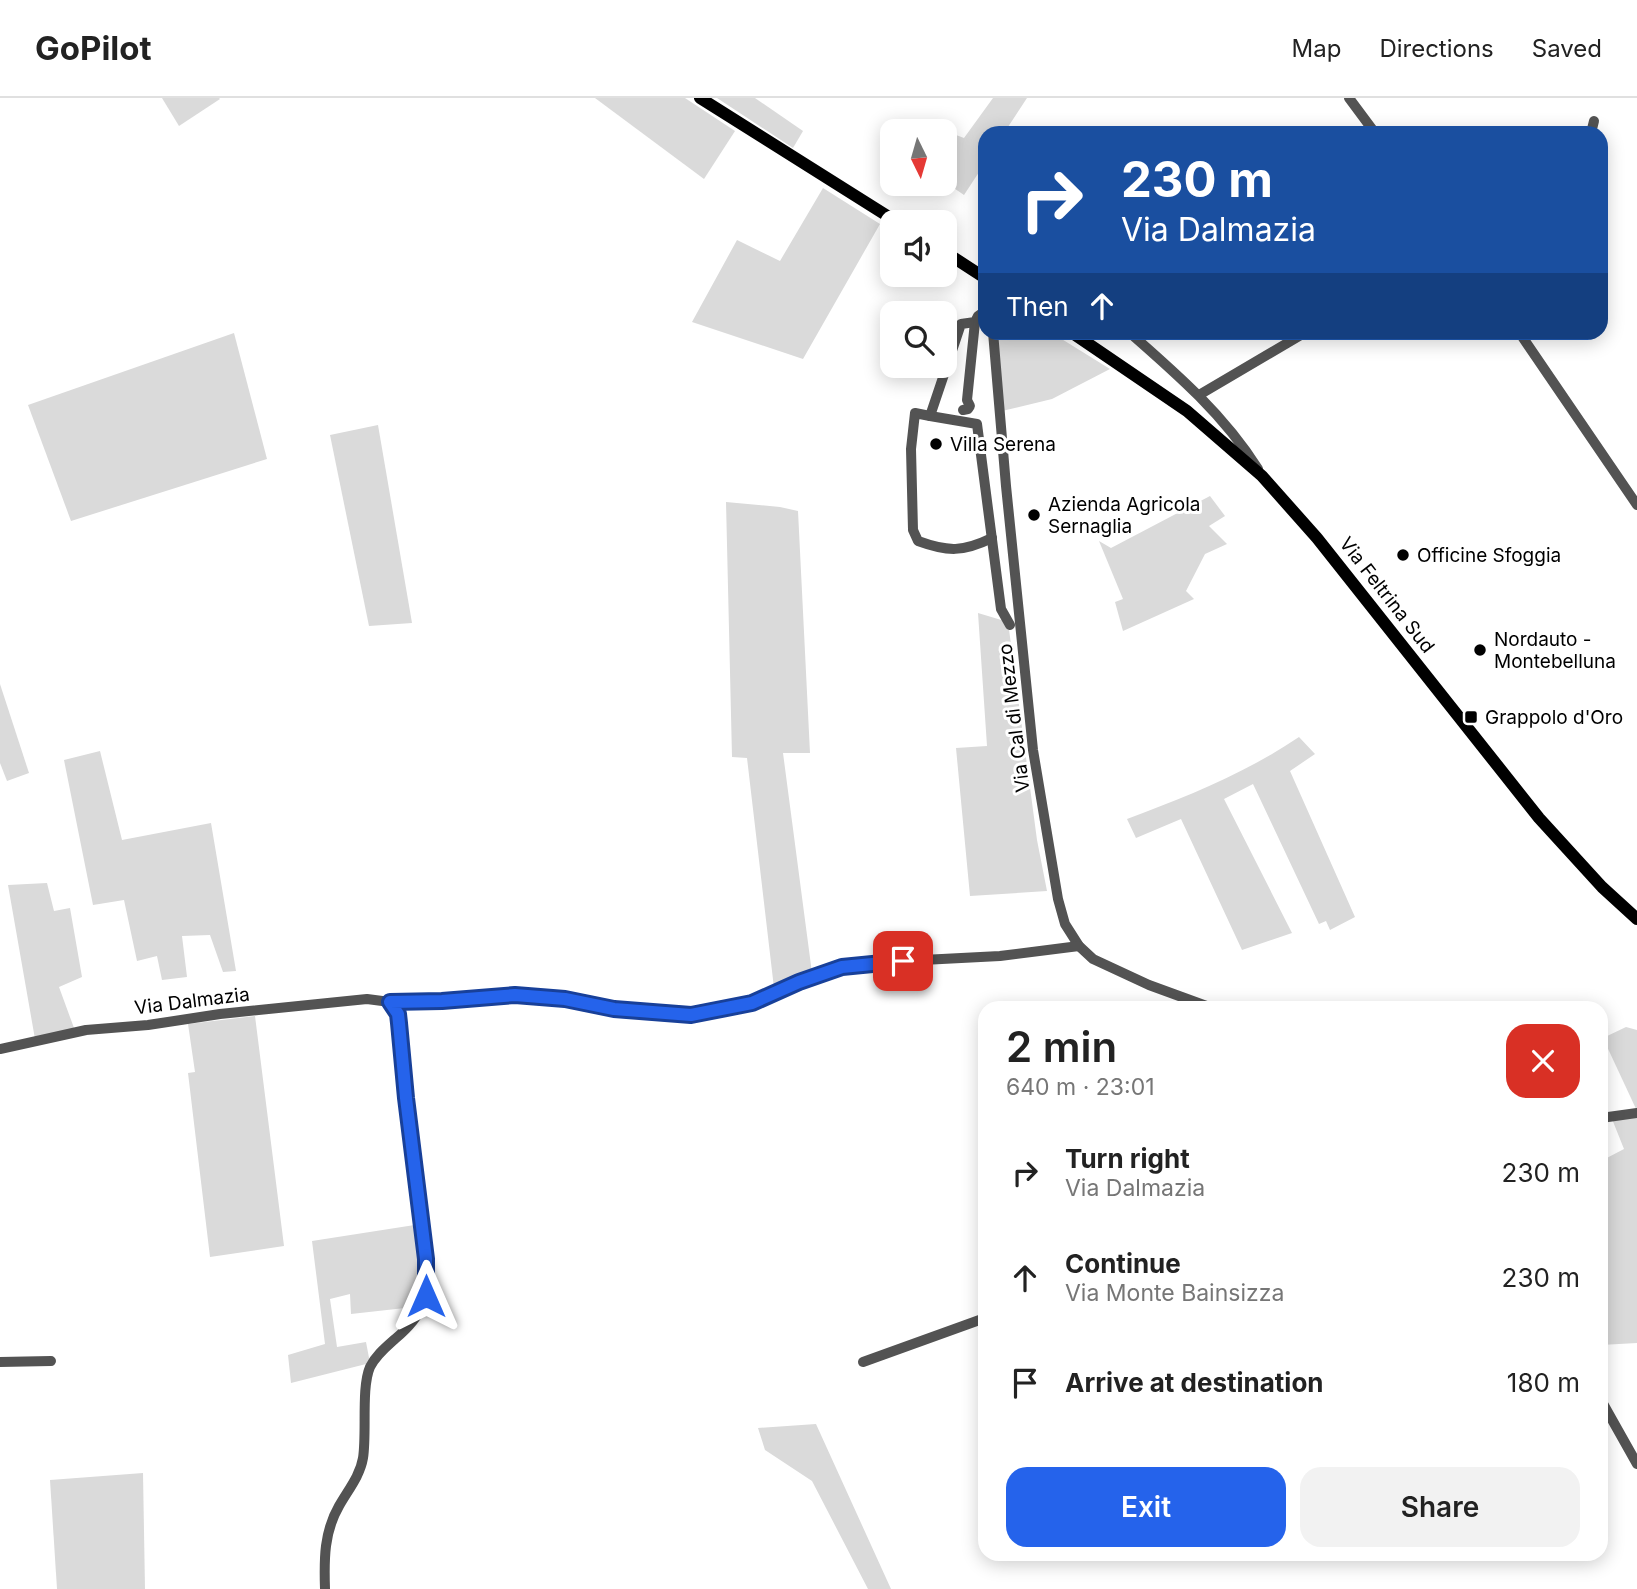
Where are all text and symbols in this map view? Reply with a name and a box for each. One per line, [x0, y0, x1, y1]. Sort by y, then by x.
text: GoPilot [35, 28, 152, 68]
text: Map [1292, 34, 1341, 63]
text: Directions [1379, 34, 1494, 63]
text: Saved [1532, 34, 1602, 63]
north arrow [880, 119, 957, 196]
map controls [880, 119, 957, 378]
text: 230 m [1121, 150, 1273, 209]
icon: right [1006, 154, 1097, 245]
button: sound [880, 210, 957, 287]
text: Via Dalmazia [1121, 210, 1316, 249]
icon: ahead [1083, 287, 1121, 325]
text: Then [1006, 291, 1069, 322]
button: search [880, 301, 957, 378]
place label: Villa Serena [950, 433, 1056, 456]
marker: Villa Serena [928, 436, 944, 452]
place label: Azienda Agricola Sernaglia [1048, 493, 1200, 538]
marker: Azienda Agricola Sernaglia [1026, 507, 1042, 523]
street label: Via Feltrina Sud [1335, 532, 1439, 658]
place label: Officine Sfoggia [1417, 544, 1561, 567]
marker: Officine Sfoggia [1395, 547, 1411, 563]
place label: Nordauto - Montebelluna [1494, 628, 1616, 673]
street label: Via Cal di Mezzo [993, 642, 1035, 794]
marker: Nordauto - Montebelluna [1472, 642, 1488, 658]
place label: Grappolo d'Oro [1485, 706, 1623, 729]
marker: Grappolo d'Oro [1463, 709, 1479, 725]
pin [873, 931, 933, 991]
icon: arrive [884, 942, 922, 980]
street label: Via Dalmazia [133, 983, 251, 1019]
text: 2 min [1006, 1021, 1117, 1072]
button: close [1506, 1024, 1580, 1098]
text: 640 m · 23:01 [1006, 1073, 1155, 1101]
text: Turn right [1065, 1143, 1190, 1174]
icon: right [1006, 1154, 1044, 1192]
text: 230 m [1502, 1157, 1580, 1188]
text: Via Dalmazia [1065, 1174, 1205, 1202]
text: Continue [1065, 1248, 1181, 1279]
position arrow [389, 1259, 463, 1333]
icon: ahead [1006, 1259, 1044, 1297]
text: 230 m [1502, 1262, 1580, 1293]
text: Via Monte Bainsizza [1065, 1279, 1284, 1307]
icon: arrive [1006, 1364, 1044, 1402]
text: Arrive at destination [1065, 1367, 1324, 1398]
text: 180 m [1507, 1367, 1580, 1398]
button: Exit [1006, 1467, 1286, 1547]
button: Share [1300, 1467, 1580, 1547]

